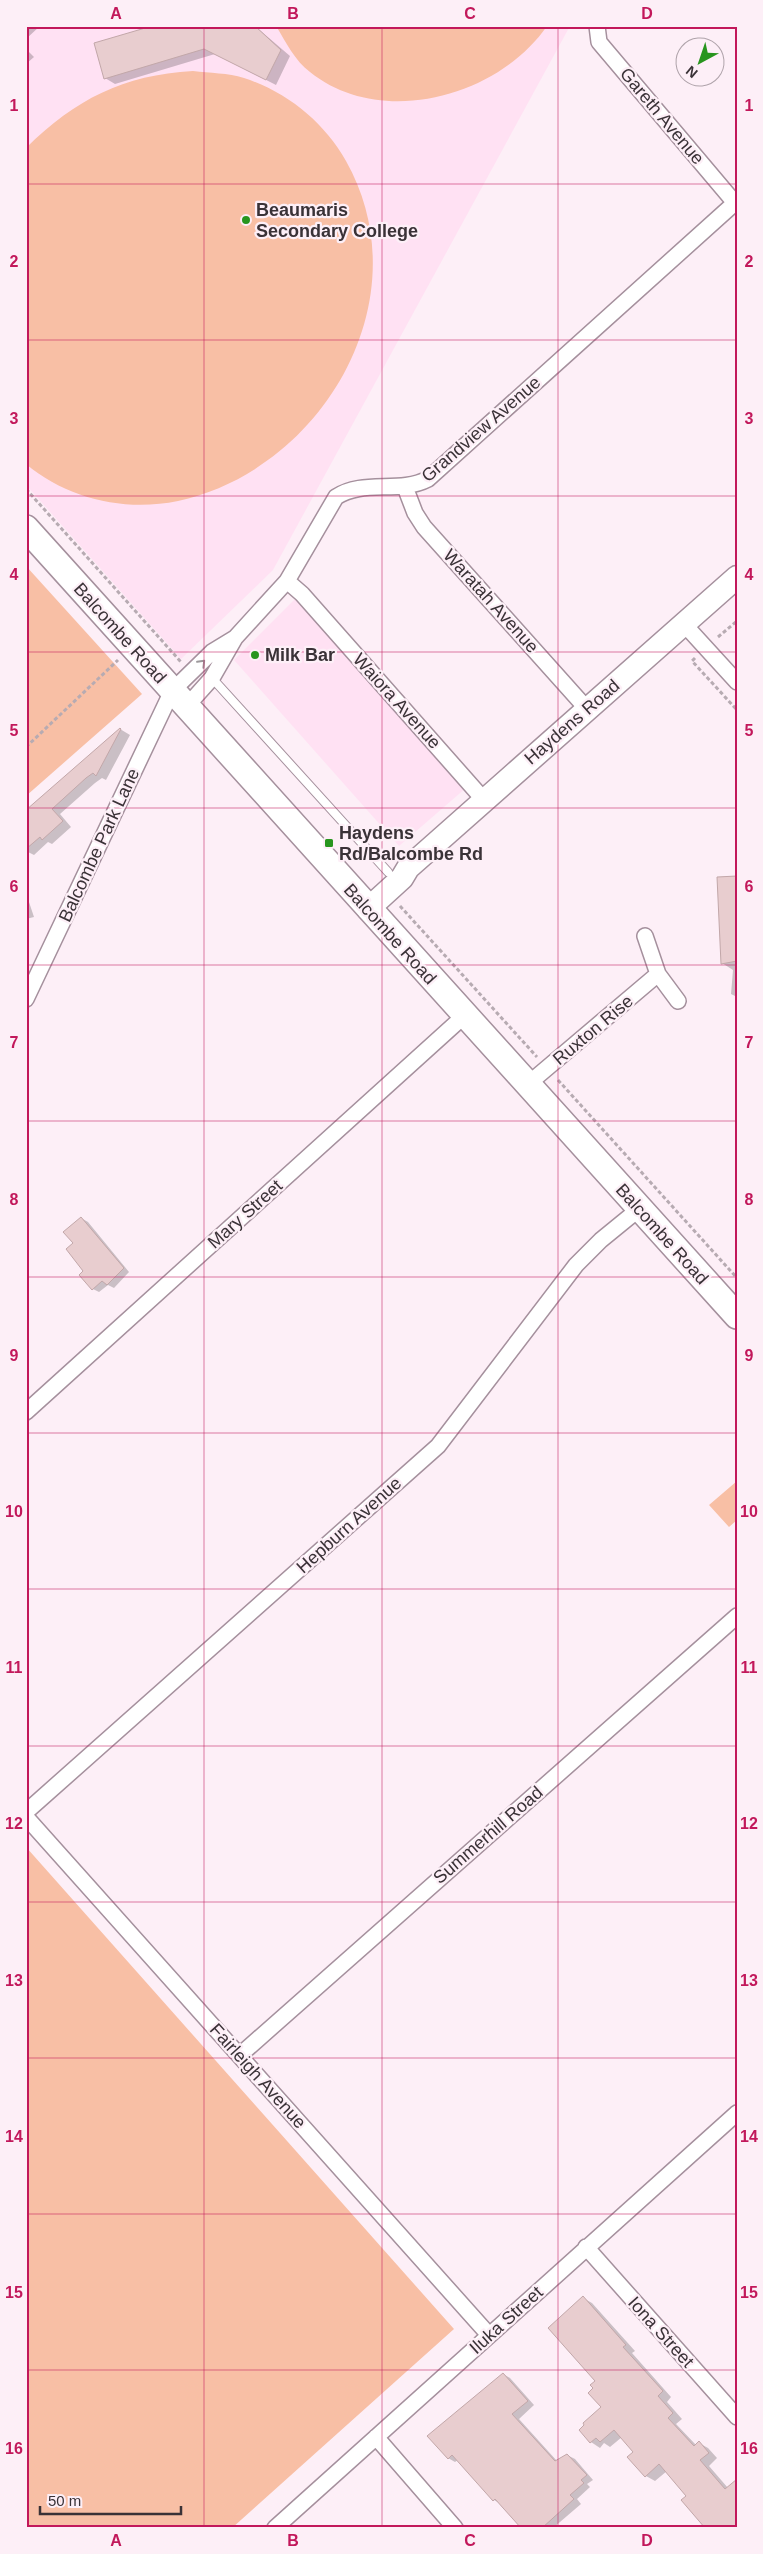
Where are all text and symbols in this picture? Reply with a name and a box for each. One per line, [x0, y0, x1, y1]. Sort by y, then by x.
text: A [110, 5, 122, 22]
text: B [287, 5, 299, 22]
text: C [464, 5, 476, 22]
text: D [641, 5, 653, 22]
north arrow [676, 38, 726, 88]
text: N [683, 63, 701, 81]
street label: Gareth Avenue [616, 64, 708, 168]
text: 1 [10, 97, 19, 114]
text: 1 [745, 97, 754, 114]
place label: Beaumaris Secondary College [256, 200, 418, 241]
marker: Beaumaris Secondary College [240, 214, 252, 226]
text: 2 [10, 253, 19, 270]
text: 2 [745, 253, 754, 270]
street label: Grandview Avenue [418, 372, 544, 486]
text: 3 [10, 410, 19, 427]
text: 3 [745, 410, 754, 427]
street label: Waratah Avenue [439, 545, 543, 657]
text: 4 [10, 566, 19, 583]
text: 4 [745, 566, 754, 583]
street label: Balcombe Road [70, 579, 170, 687]
place label: Milk Bar [265, 645, 335, 665]
marker: Milk Bar [249, 649, 261, 661]
street label: Waiora Avenue [349, 649, 445, 753]
one-way arrow [196, 660, 205, 669]
street label: Haydens Road [521, 675, 623, 769]
text: 5 [10, 722, 19, 739]
text: 5 [745, 722, 754, 739]
street label: Balcombe Park Lane [55, 765, 143, 925]
place label: Haydens Rd/Balcombe Rd [339, 823, 483, 864]
marker: Haydens Rd/Balcombe Rd [323, 837, 335, 849]
text: 6 [10, 878, 19, 895]
text: 6 [745, 878, 754, 895]
street label: Balcombe Road [340, 880, 440, 988]
street label: Ruxton Rise [549, 991, 637, 1069]
text: 7 [10, 1034, 19, 1051]
text: 7 [745, 1034, 754, 1051]
street label: Mary Street [204, 1175, 286, 1253]
street label: Balcombe Road [612, 1180, 712, 1288]
text: 8 [10, 1191, 19, 1208]
text: 8 [745, 1191, 754, 1208]
text: 9 [10, 1347, 19, 1364]
text: 9 [745, 1347, 754, 1364]
street label: Hepburn Avenue [293, 1473, 405, 1577]
text: 10 [5, 1503, 23, 1520]
text: 10 [740, 1503, 758, 1520]
text: 11 [6, 1659, 23, 1676]
text: 11 [741, 1659, 758, 1676]
street label: Summerhill Road [429, 1782, 547, 1888]
text: 12 [5, 1815, 23, 1832]
text: 12 [740, 1815, 758, 1832]
text: 13 [5, 1972, 23, 1989]
text: 13 [740, 1972, 758, 1989]
street label: Fairleigh Avenue [206, 2020, 310, 2132]
text: 14 [5, 2128, 23, 2145]
text: 14 [740, 2128, 758, 2145]
street label: Iluka Street [465, 2282, 547, 2358]
text: 15 [5, 2284, 23, 2301]
text: 15 [740, 2284, 758, 2301]
street label: Iona Street [624, 2293, 698, 2371]
text: 16 [5, 2440, 23, 2457]
text: 16 [740, 2440, 758, 2457]
scale bar [40, 2484, 181, 2516]
text: 50 m [48, 2492, 81, 2509]
text: A [110, 2532, 122, 2549]
text: B [287, 2532, 299, 2549]
text: C [464, 2532, 476, 2549]
text: D [641, 2532, 653, 2549]

